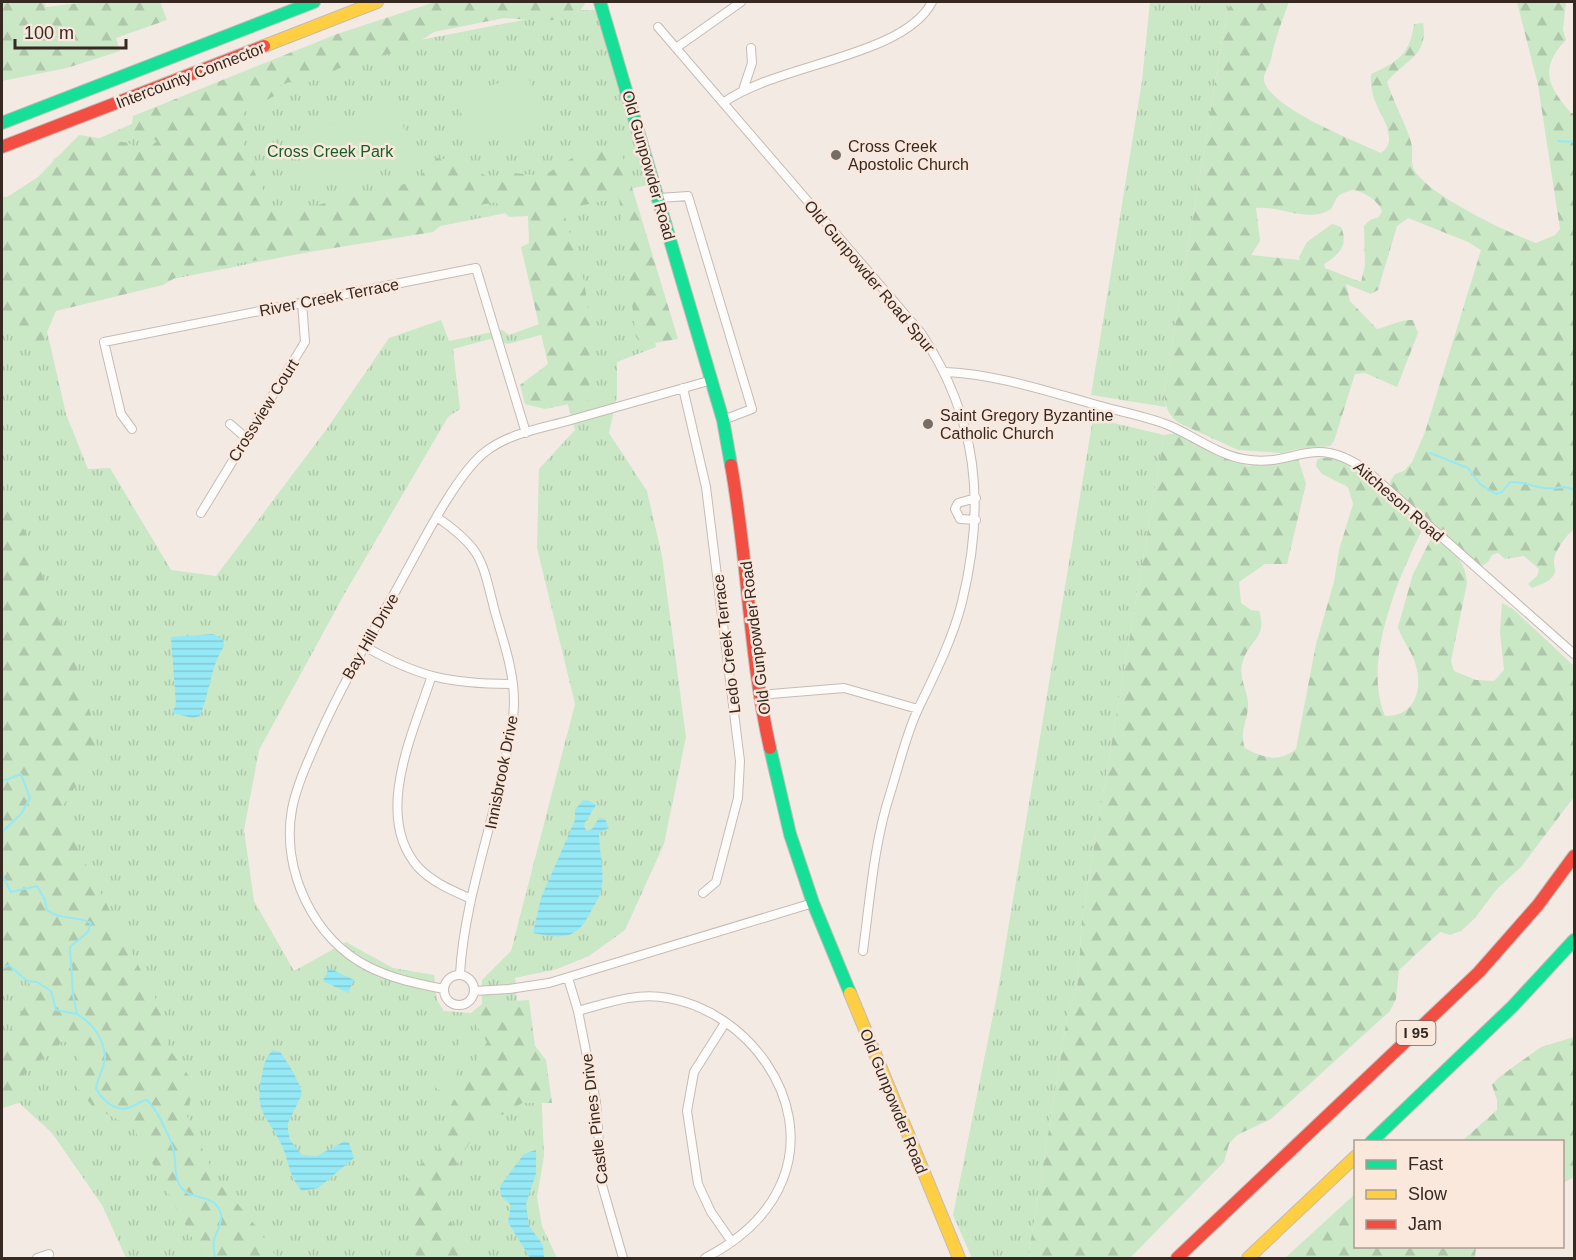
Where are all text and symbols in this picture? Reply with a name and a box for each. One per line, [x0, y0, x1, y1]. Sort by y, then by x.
scale bar [15, 12, 126, 50]
text: 100 m [24, 23, 74, 43]
street label: Intercounty Connector [114, 39, 267, 112]
street label: Old Gunpowder Road [619, 88, 678, 242]
place label: Cross Creek Apostolic Church [848, 138, 969, 173]
park label: Cross Creek Park [267, 143, 394, 160]
marker: Cross Creek Apostolic Church [829, 148, 843, 162]
street label: Old Gunpowder Road Spur [801, 197, 939, 356]
street label: River Creek Terrace [258, 276, 400, 319]
street label: Crossview Court [225, 356, 302, 465]
place label: Saint Gregory Byzantine Catholic Church [940, 407, 1114, 442]
marker: Saint Gregory Byzantine Catholic Church [921, 417, 935, 431]
street label: Aitcheson Road [1350, 458, 1447, 545]
street label: Old Gunpowder Road [738, 560, 773, 716]
street label: Ledo Creek Terrace [710, 573, 743, 715]
street label: Bay Hill Drive [339, 590, 402, 682]
street label: Innisbrook Drive [482, 714, 521, 830]
road number: I 95 [1396, 1021, 1436, 1045]
street label: Old Gunpowder Road [857, 1026, 930, 1176]
street label: Castle Pines Drive [578, 1052, 611, 1185]
legend [1354, 1140, 1564, 1248]
text: Fast [1408, 1154, 1443, 1174]
text: Slow [1408, 1184, 1448, 1204]
text: Jam [1408, 1214, 1442, 1234]

